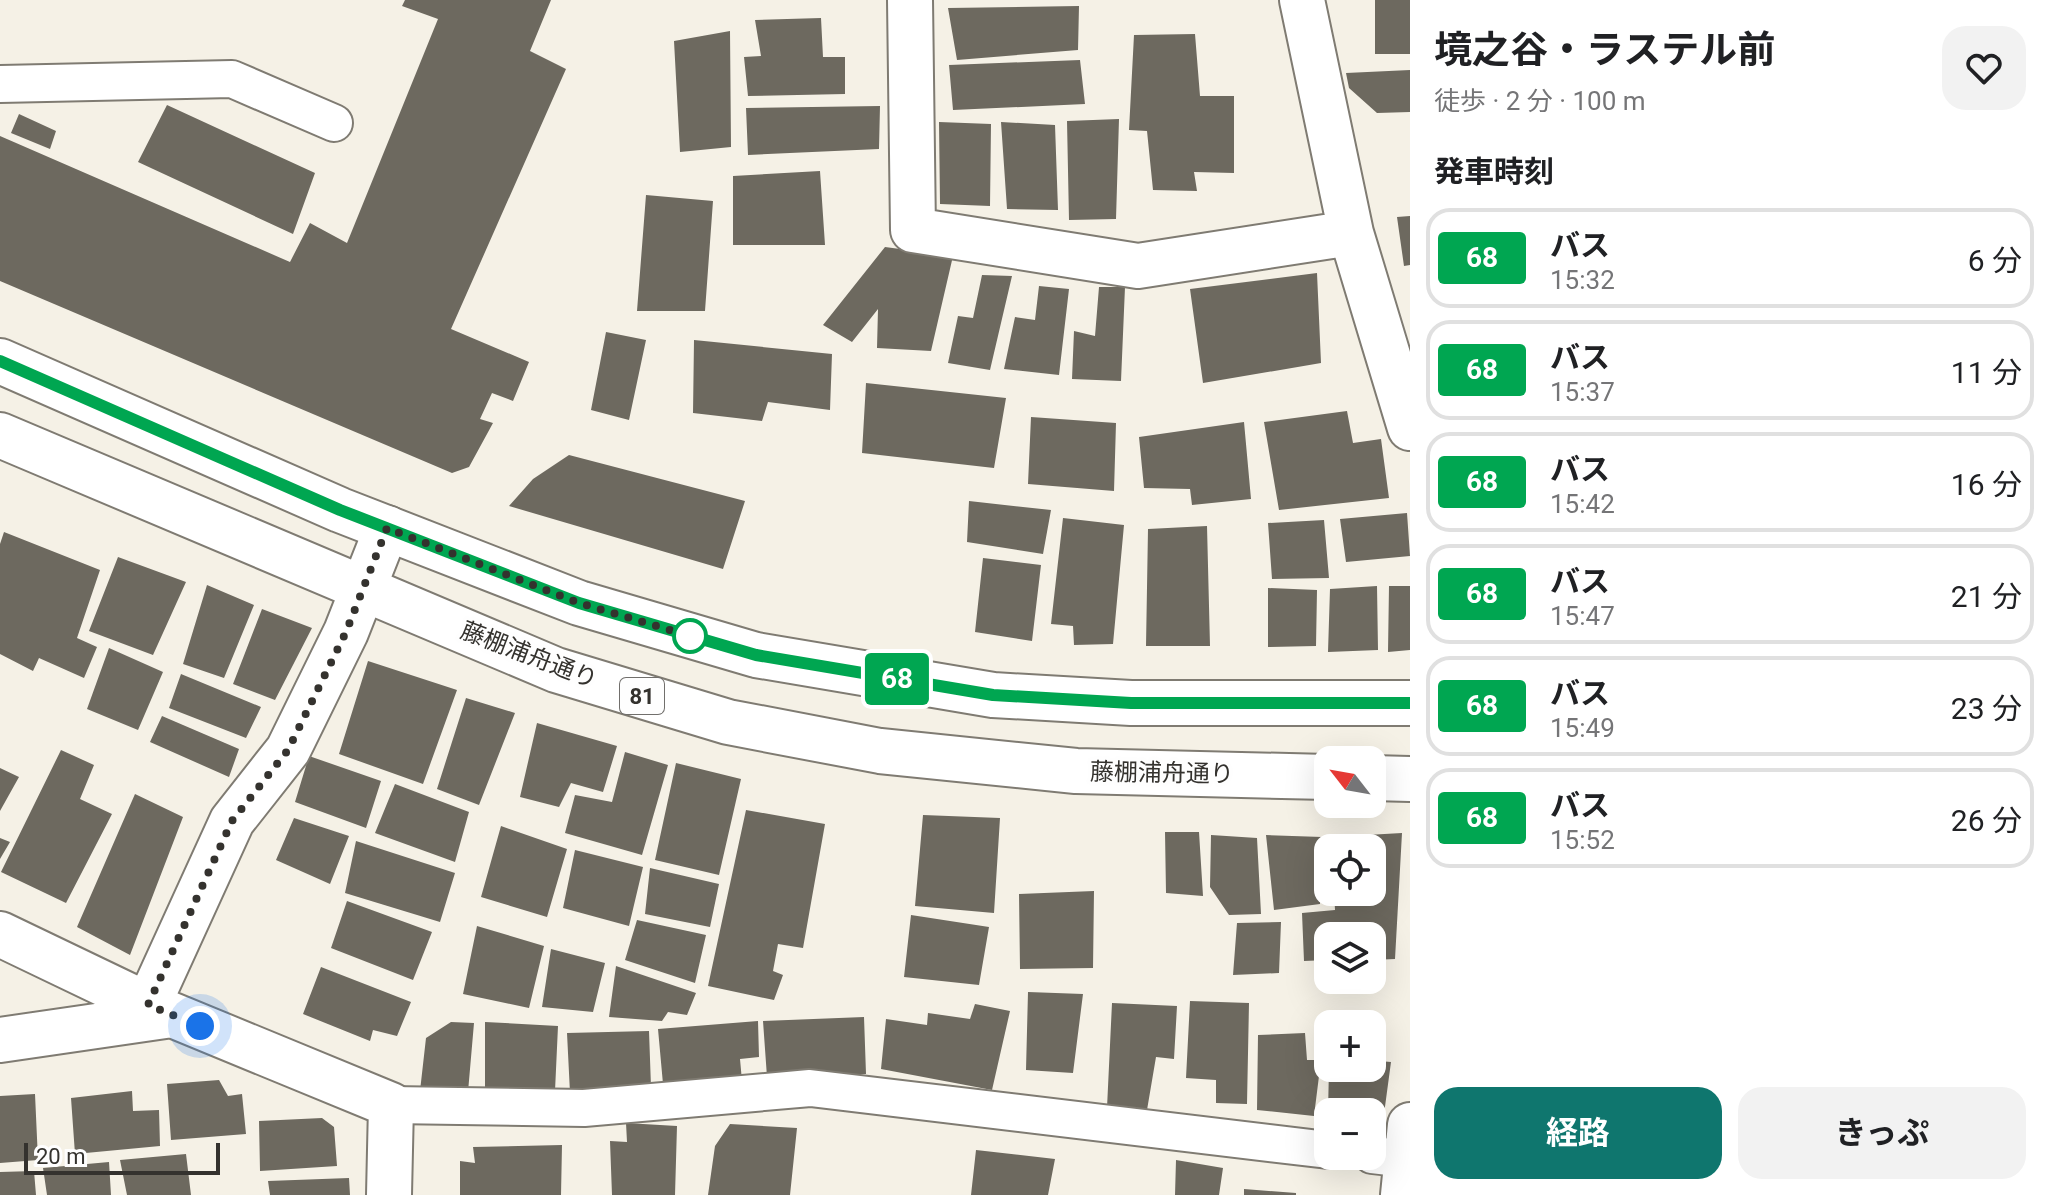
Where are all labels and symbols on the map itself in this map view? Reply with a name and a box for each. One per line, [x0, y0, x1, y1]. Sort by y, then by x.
street label: 藤棚浦舟通り [457, 616, 601, 694]
unlabelled marker [673, 619, 707, 653]
line badge: 68 [861, 653, 933, 705]
road number: 81 [620, 678, 664, 714]
north arrow [1314, 746, 1386, 818]
street label: 藤棚浦舟通り [1090, 758, 1234, 788]
your location [180, 1006, 220, 1046]
scale bar [24, 1139, 220, 1175]

